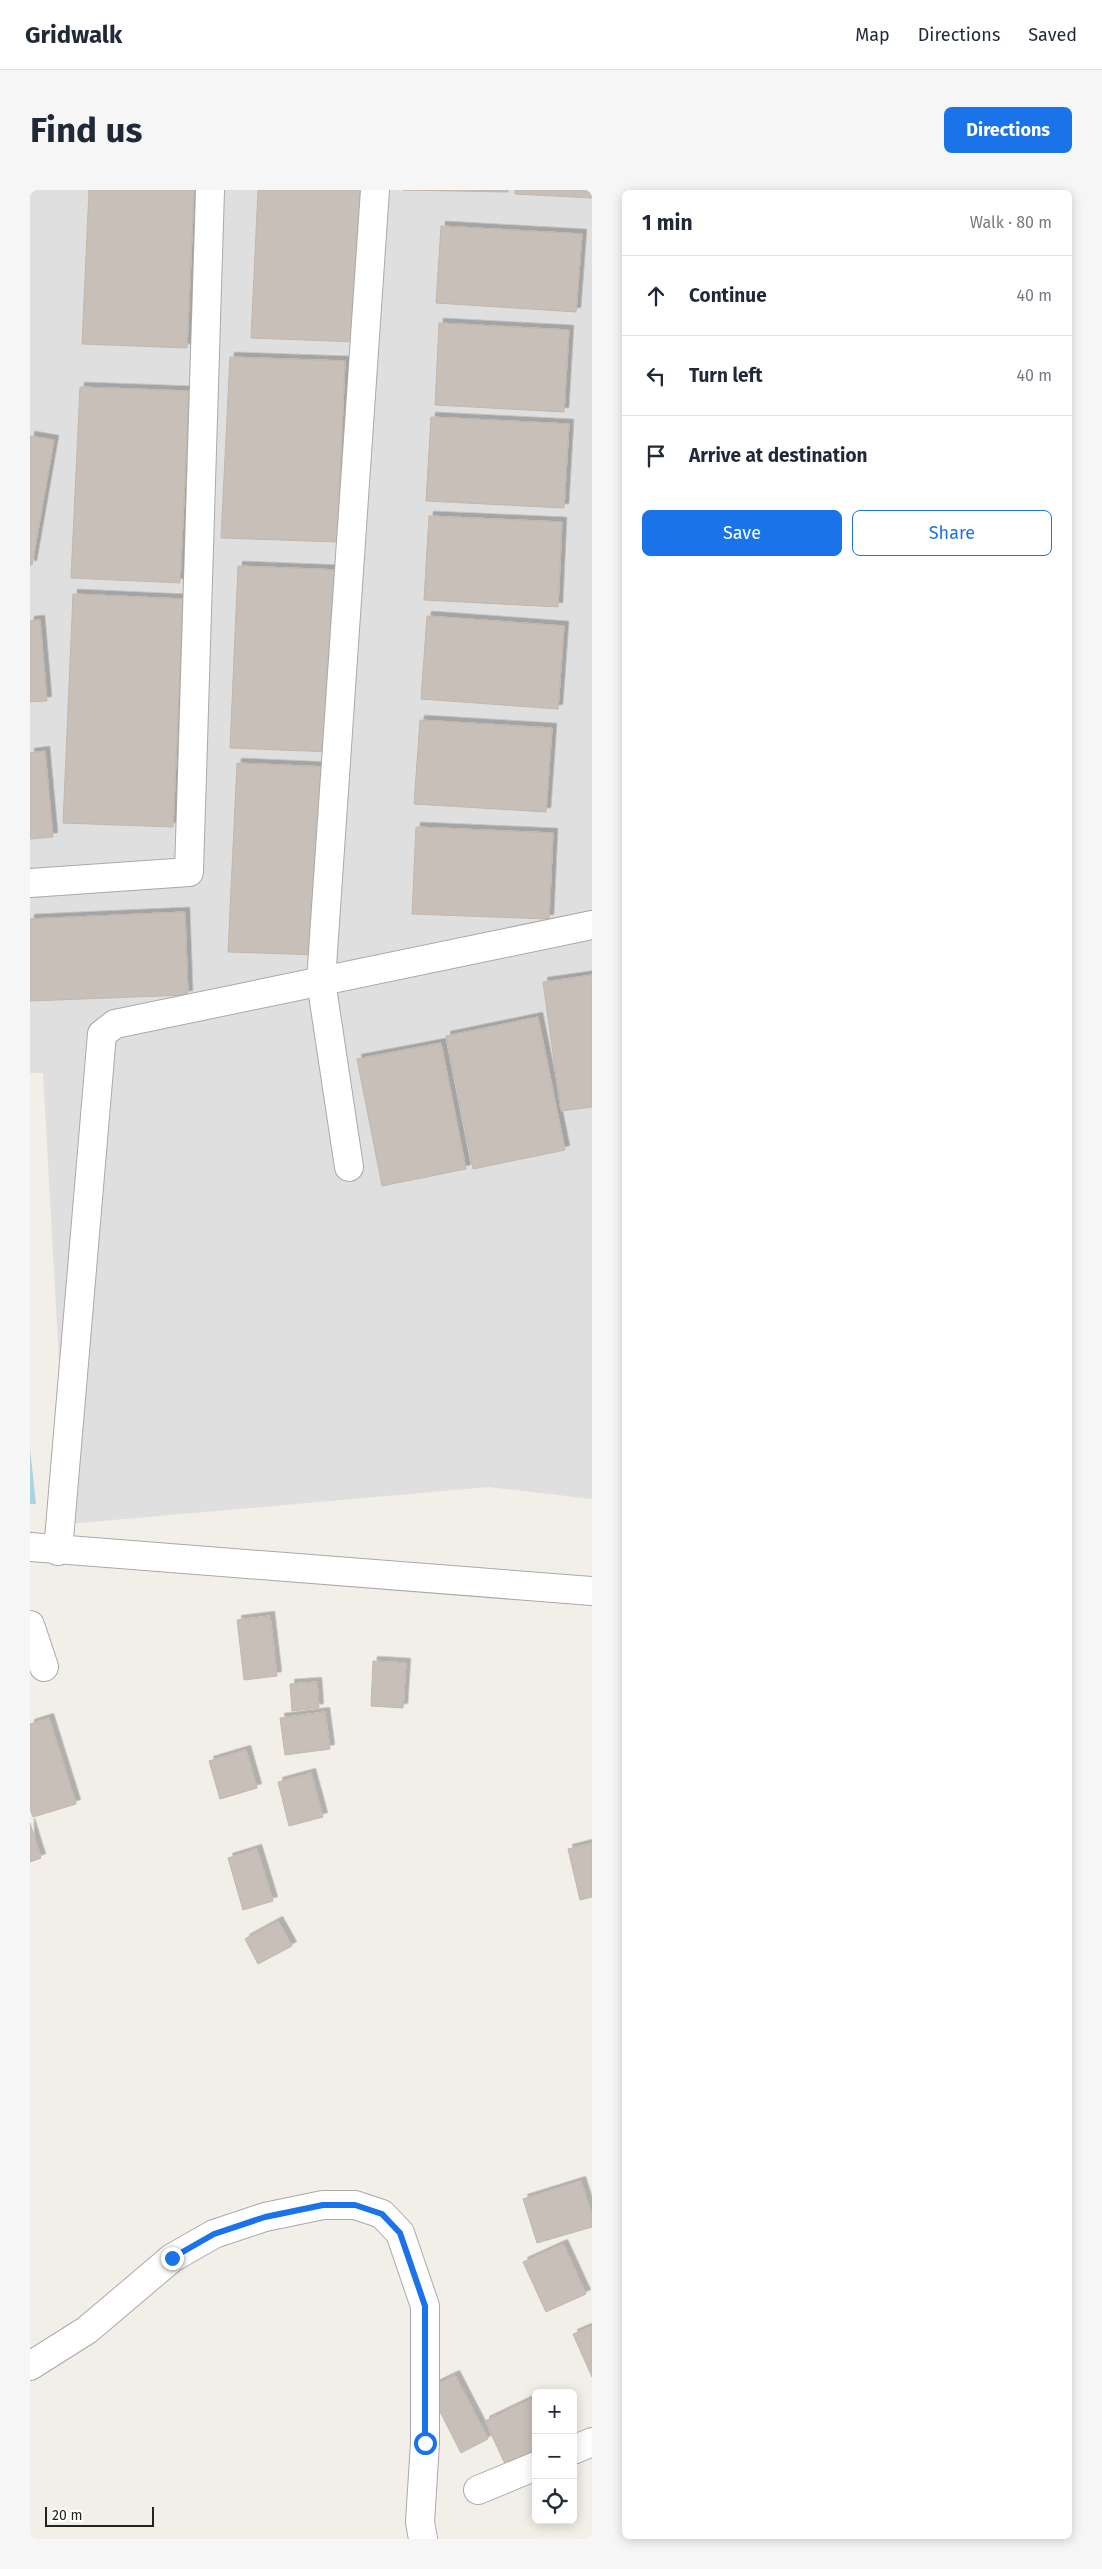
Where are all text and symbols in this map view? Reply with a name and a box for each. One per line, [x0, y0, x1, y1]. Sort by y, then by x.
text: Gridwalk [25, 21, 122, 49]
text: Map [855, 24, 890, 46]
text: Directions [918, 24, 1000, 46]
text: Saved [1028, 24, 1077, 46]
button: Directions [944, 107, 1072, 153]
text: Find us [30, 109, 142, 151]
text: 1 min [642, 210, 693, 236]
text: Walk · 80 m [970, 213, 1052, 232]
icon: ahead [642, 282, 670, 310]
text: Continue [689, 284, 767, 307]
text: 40 m [1017, 286, 1052, 305]
icon: left [642, 362, 670, 390]
text: Turn left [689, 364, 763, 387]
text: 40 m [1017, 366, 1052, 385]
icon: arrive [642, 442, 670, 470]
text: Arrive at destination [689, 444, 868, 467]
button: Save [642, 510, 842, 556]
button: Share [852, 510, 1052, 556]
route end [161, 2247, 184, 2270]
map controls [532, 2389, 577, 2524]
button: + [532, 2389, 577, 2434]
route start [414, 2432, 437, 2455]
button: − [532, 2434, 577, 2479]
button: locate [532, 2479, 577, 2524]
scale bar [45, 2504, 154, 2527]
text: 20 m [52, 2507, 82, 2524]

